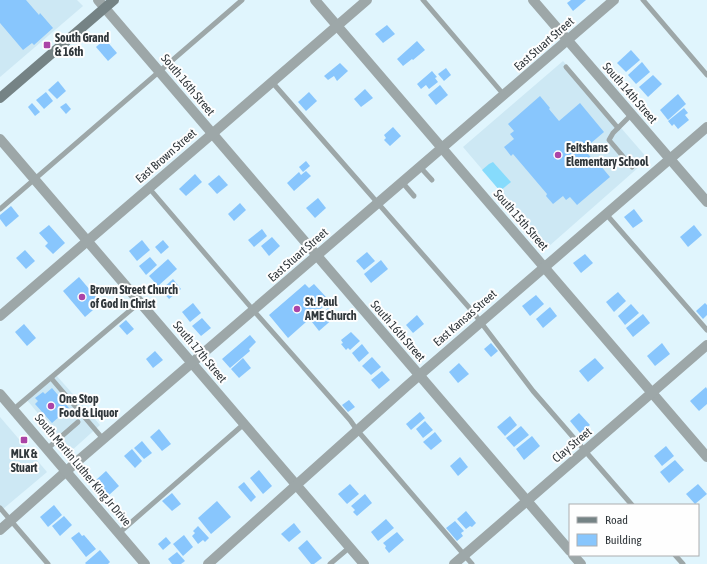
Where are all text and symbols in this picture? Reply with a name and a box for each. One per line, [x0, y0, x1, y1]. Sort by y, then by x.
street label: East Stuart Street [511, 14, 577, 74]
place label: South Grand & 16th [55, 31, 109, 59]
marker: South Grand & 16th [42, 40, 52, 50]
street label: South 16th Street [158, 51, 218, 119]
street label: South 14th Street [600, 60, 661, 127]
street label: East Brown Street [133, 126, 200, 186]
place label: Feitshans Elementary School [566, 141, 649, 169]
marker: Feitshans Elementary School [553, 150, 563, 160]
street label: South 15th Street [491, 187, 552, 254]
street label: East Stuart Street [265, 225, 331, 285]
place label: Brown Street Church of God in Christ [90, 283, 178, 311]
street label: East Kansas Street [431, 286, 500, 349]
marker: Brown Street Church of God in Christ [77, 292, 87, 302]
place label: St. Paul AME Church [304, 295, 357, 323]
street label: South 16th Street [368, 298, 429, 365]
marker: St. Paul AME Church [292, 304, 302, 314]
street label: South 17th Street [170, 318, 230, 386]
place label: One Stop Food & Liquor [59, 392, 119, 420]
marker: One Stop Food & Liquor [46, 401, 56, 411]
street label: South Martin Luther King Jr Drive [32, 411, 134, 529]
street label: Clay Street [549, 424, 595, 465]
marker: MLK & Stuart [19, 435, 29, 445]
place label: MLK & Stuart [11, 447, 38, 475]
legend [569, 504, 699, 556]
text: Road [605, 513, 628, 527]
text: Building [605, 533, 643, 547]

